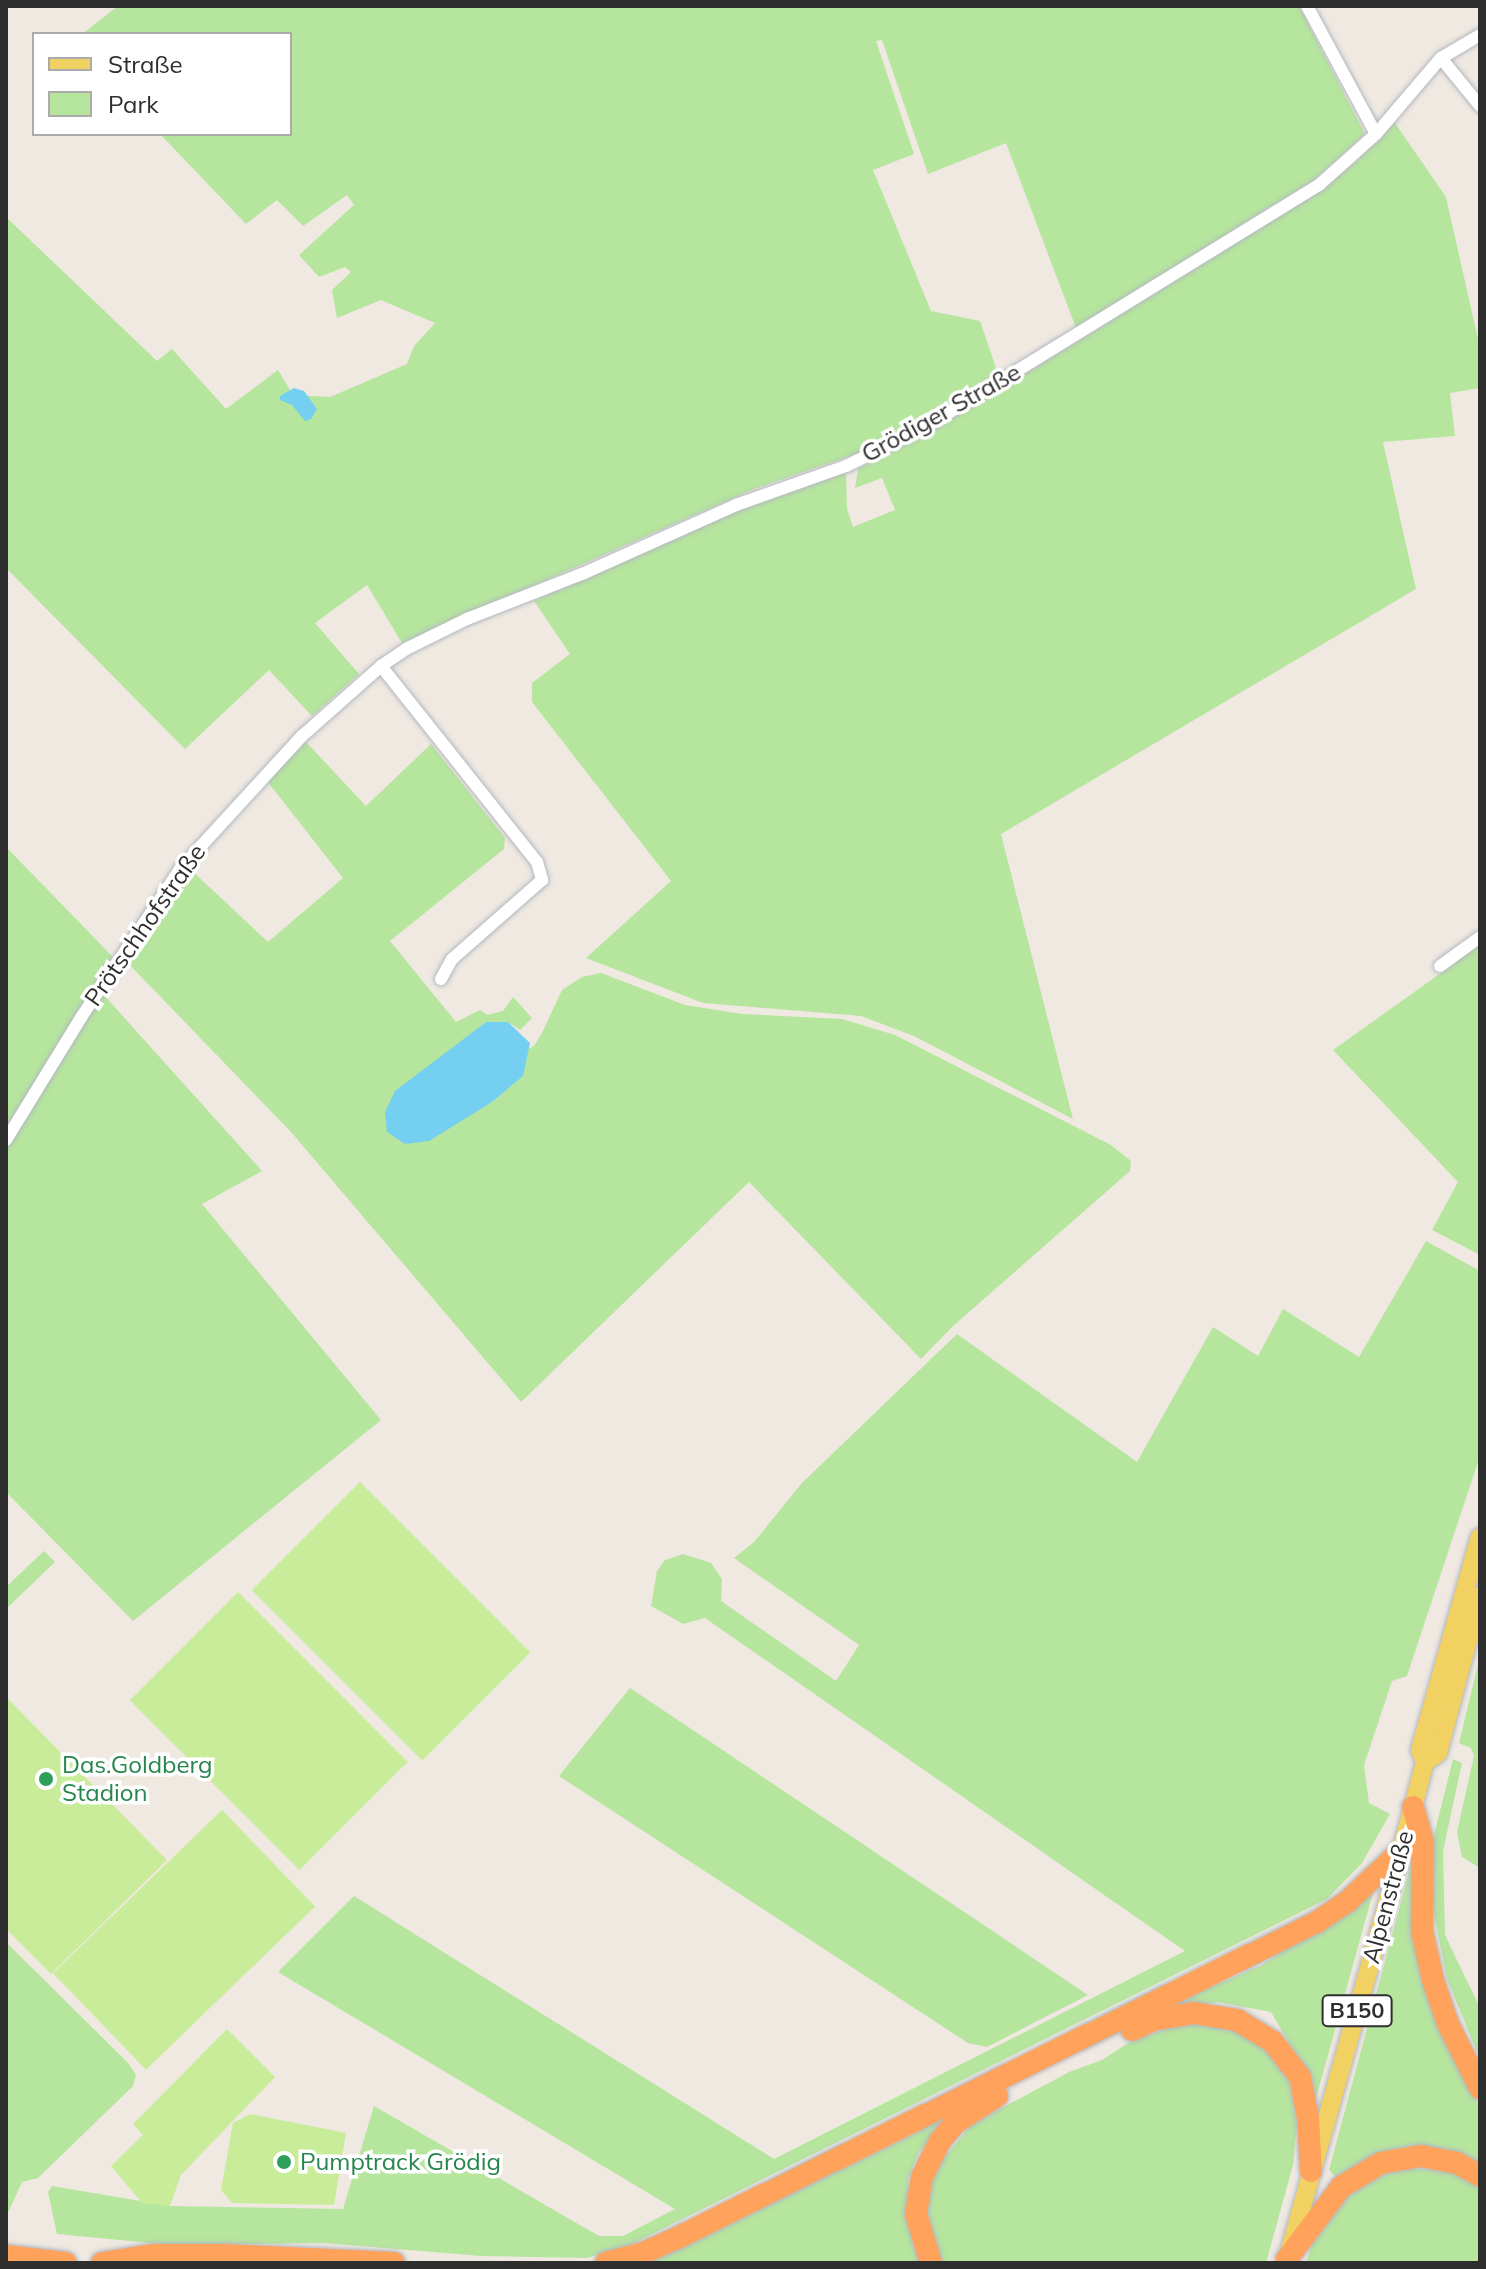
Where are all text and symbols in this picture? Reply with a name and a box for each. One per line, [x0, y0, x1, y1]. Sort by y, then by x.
legend [32, 32, 292, 136]
text: Straße [108, 49, 183, 79]
text: Park [108, 89, 159, 119]
street label: Grödiger Straße [857, 358, 1025, 468]
street label: Prötschhofstraße [78, 839, 212, 1011]
place label: Das.Goldberg Stadion [62, 1751, 213, 1807]
marker: Das.Goldberg Stadion [37, 1770, 55, 1788]
street label: Alpenstraße [1356, 1827, 1420, 1967]
road number: B150 [1321, 1993, 1393, 2029]
place label: Pumptrack Grödig [300, 2148, 501, 2176]
marker: Pumptrack Grödig [275, 2153, 293, 2171]

